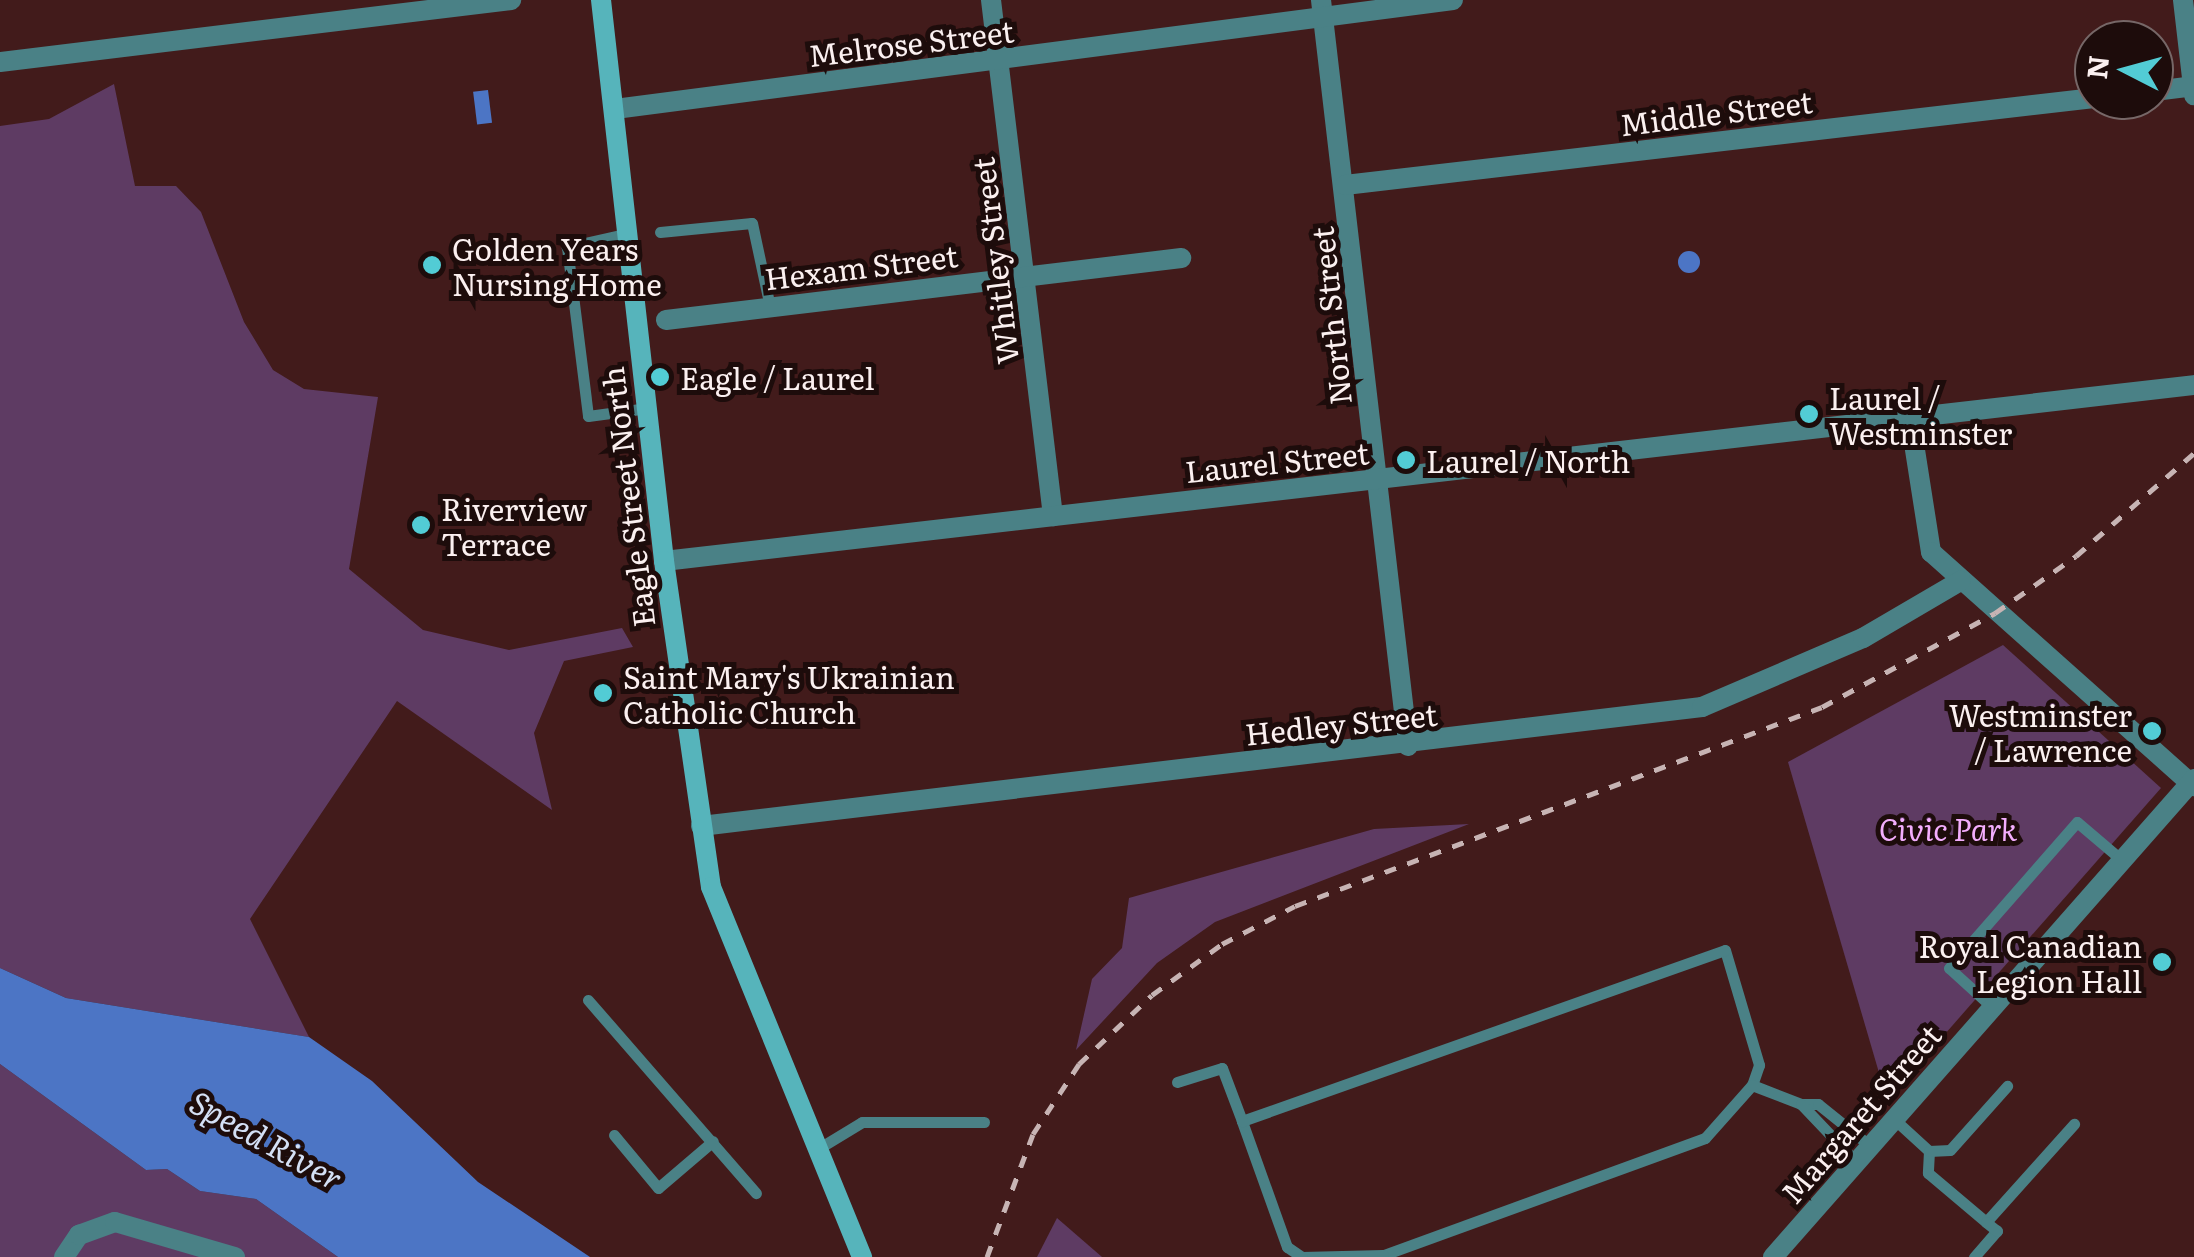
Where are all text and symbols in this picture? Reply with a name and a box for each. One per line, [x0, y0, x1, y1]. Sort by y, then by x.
street label: Melrose Street [806, 12, 1016, 72]
north arrow [2074, 20, 2174, 120]
text: N [2074, 53, 2118, 81]
street label: Middle Street [1618, 82, 1814, 142]
street label: Whitley Street [963, 156, 1025, 366]
street label: North Street [1303, 225, 1357, 407]
place label: Golden Years Nursing Home [452, 230, 662, 300]
street label: Hexam Street [762, 236, 960, 296]
marker: Golden Years Nursing Home [421, 254, 443, 276]
place label: Eagle / Laurel [680, 359, 874, 395]
street label: Eagle Street North [593, 365, 661, 629]
marker: Eagle / Laurel [649, 366, 671, 388]
place label: Laurel / Westminster [1829, 379, 2012, 450]
marker: Laurel / Westminster [1798, 403, 1820, 425]
street label: Laurel Street [1183, 433, 1371, 489]
place label: Laurel / North [1426, 442, 1630, 478]
marker: Laurel / North [1395, 449, 1417, 471]
place label: Riverview Terrace [441, 490, 587, 560]
marker: Riverview Terrace [410, 514, 432, 536]
place label: Saint Mary's Ukrainian Catholic Church [623, 658, 955, 728]
marker: Saint Mary's Ukrainian Catholic Church [592, 682, 614, 704]
street label: Hedley Street [1243, 695, 1439, 751]
place label: Westminster / Lawrence [1949, 696, 2132, 766]
marker: Westminster / Lawrence [2141, 720, 2163, 742]
park label: Civic Park [1879, 810, 2017, 846]
place label: Royal Canadian Legion Hall [1919, 927, 2142, 998]
marker: Royal Canadian Legion Hall [2151, 951, 2173, 973]
street label: Margaret Street [1773, 1016, 1947, 1210]
water label: Speed River [184, 1081, 350, 1197]

